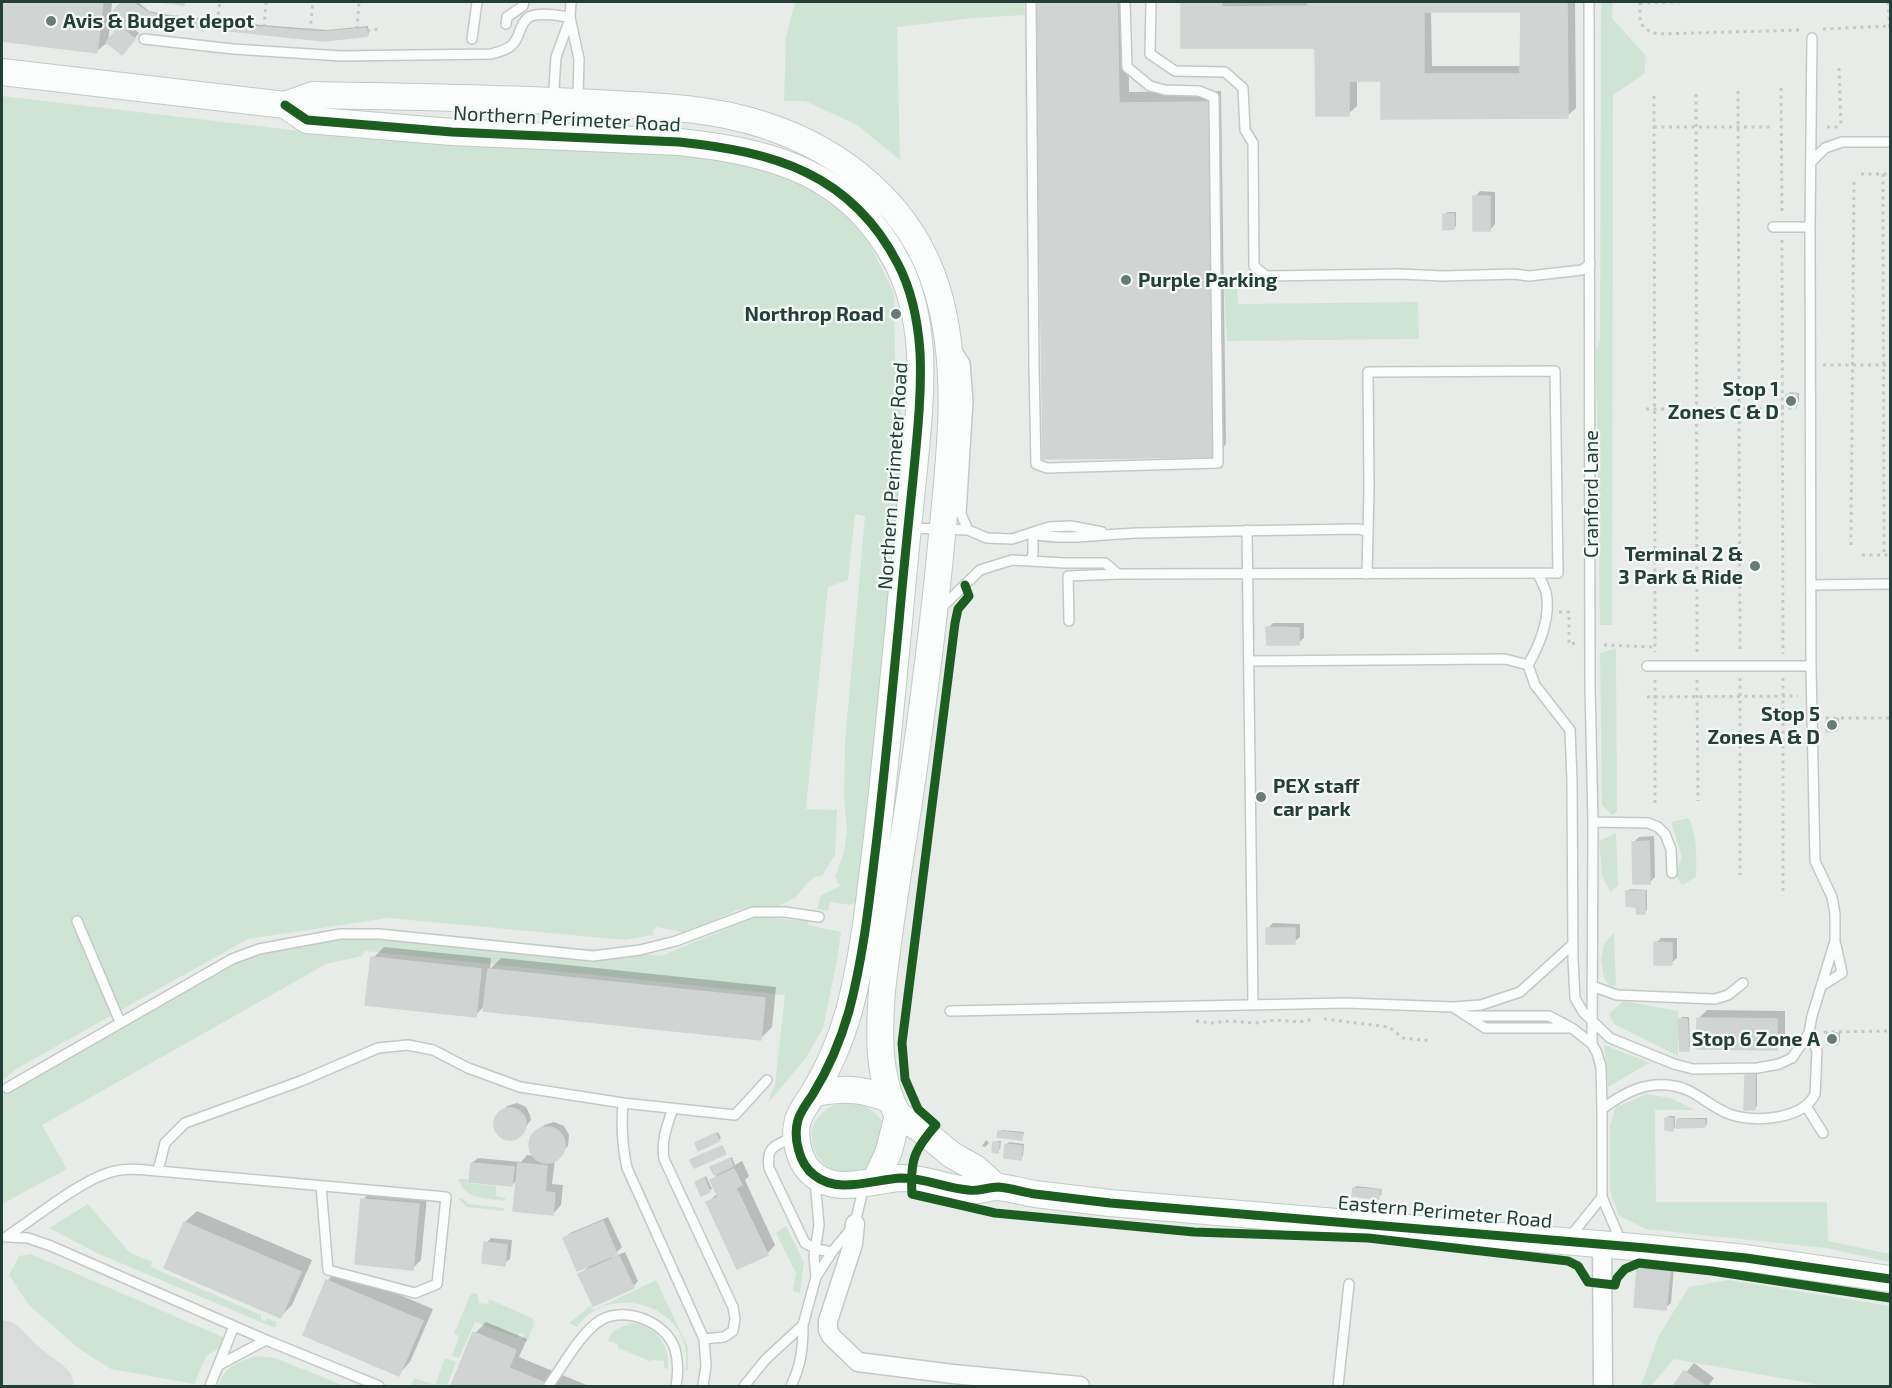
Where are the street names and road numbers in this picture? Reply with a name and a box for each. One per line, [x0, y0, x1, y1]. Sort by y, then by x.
street label: Northern Perimeter Road [452, 101, 682, 137]
street label: Northern Perimeter Road [873, 361, 913, 591]
street label: Cranford Lane [1579, 430, 1603, 558]
street label: Eastern Perimeter Road [1337, 1191, 1553, 1233]

